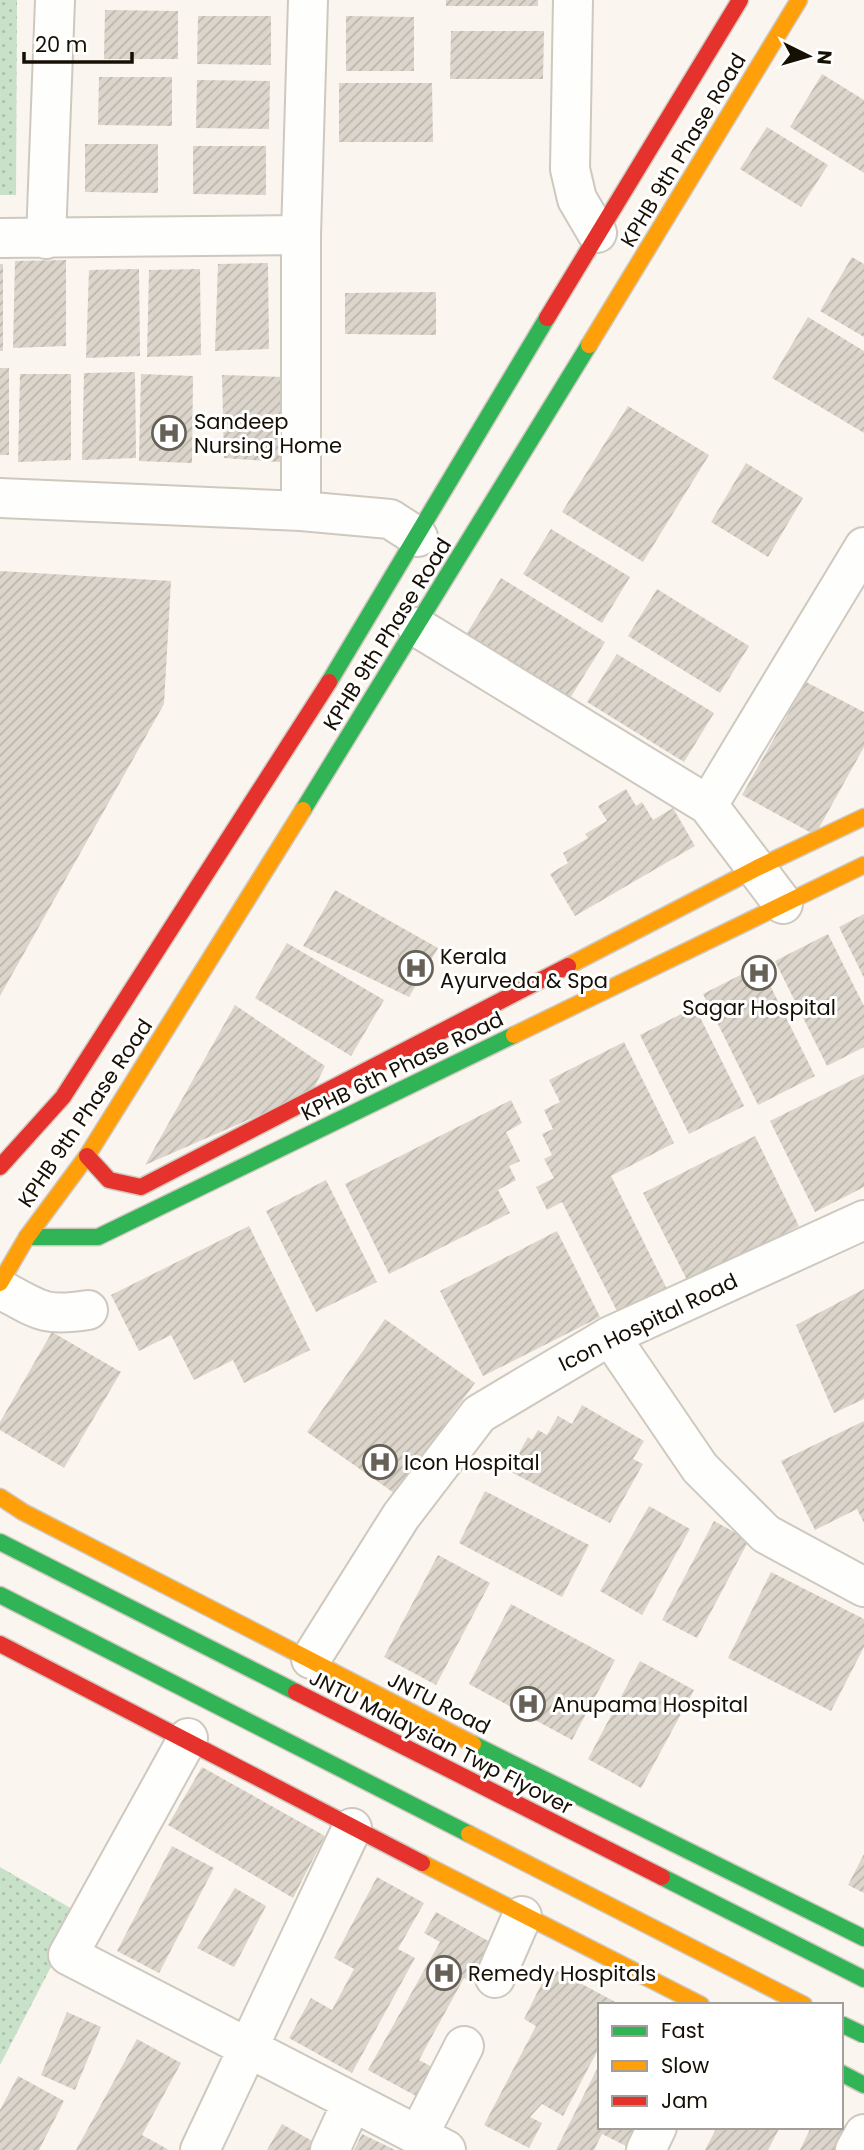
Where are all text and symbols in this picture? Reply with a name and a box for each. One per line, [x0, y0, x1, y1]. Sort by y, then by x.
scale bar [24, 21, 133, 65]
north arrow [773, 21, 843, 91]
text: 20 m [35, 30, 88, 59]
street label: KPHB 9th Phase Road [613, 48, 753, 252]
text: N [810, 49, 839, 66]
place label: Sandeep Nursing Home [194, 407, 342, 460]
hospital icon: Sandeep Nursing Home [150, 414, 188, 452]
street label: KPHB 9th Phase Road [316, 532, 458, 736]
place label: Kerala Ayurveda & Spa [440, 942, 608, 995]
hospital icon: Kerala Ayurveda & Spa [397, 949, 435, 987]
hospital icon: Sagar Hospital [740, 954, 778, 992]
place label: Sagar Hospital [682, 993, 836, 1022]
street label: KPHB 6th Phase Road [296, 1004, 508, 1128]
street label: KPHB 9th Phase Road [11, 1013, 159, 1213]
street label: Icon Hospital Road [554, 1266, 742, 1378]
hospital icon: Icon Hospital [361, 1443, 399, 1481]
place label: Icon Hospital [404, 1448, 540, 1477]
street label: JNTU Malaysian Twp Flyover [304, 1663, 578, 1821]
street label: JNTU Road [383, 1665, 495, 1741]
hospital icon: Anupama Hospital [509, 1685, 547, 1723]
place label: Anupama Hospital [552, 1690, 748, 1719]
hospital icon: Remedy Hospitals [425, 1954, 463, 1992]
place label: Remedy Hospitals [468, 1959, 656, 1988]
legend [598, 2003, 843, 2129]
text: Fast [661, 2016, 704, 2045]
text: Slow [661, 2051, 709, 2080]
text: Jam [661, 2086, 708, 2115]

